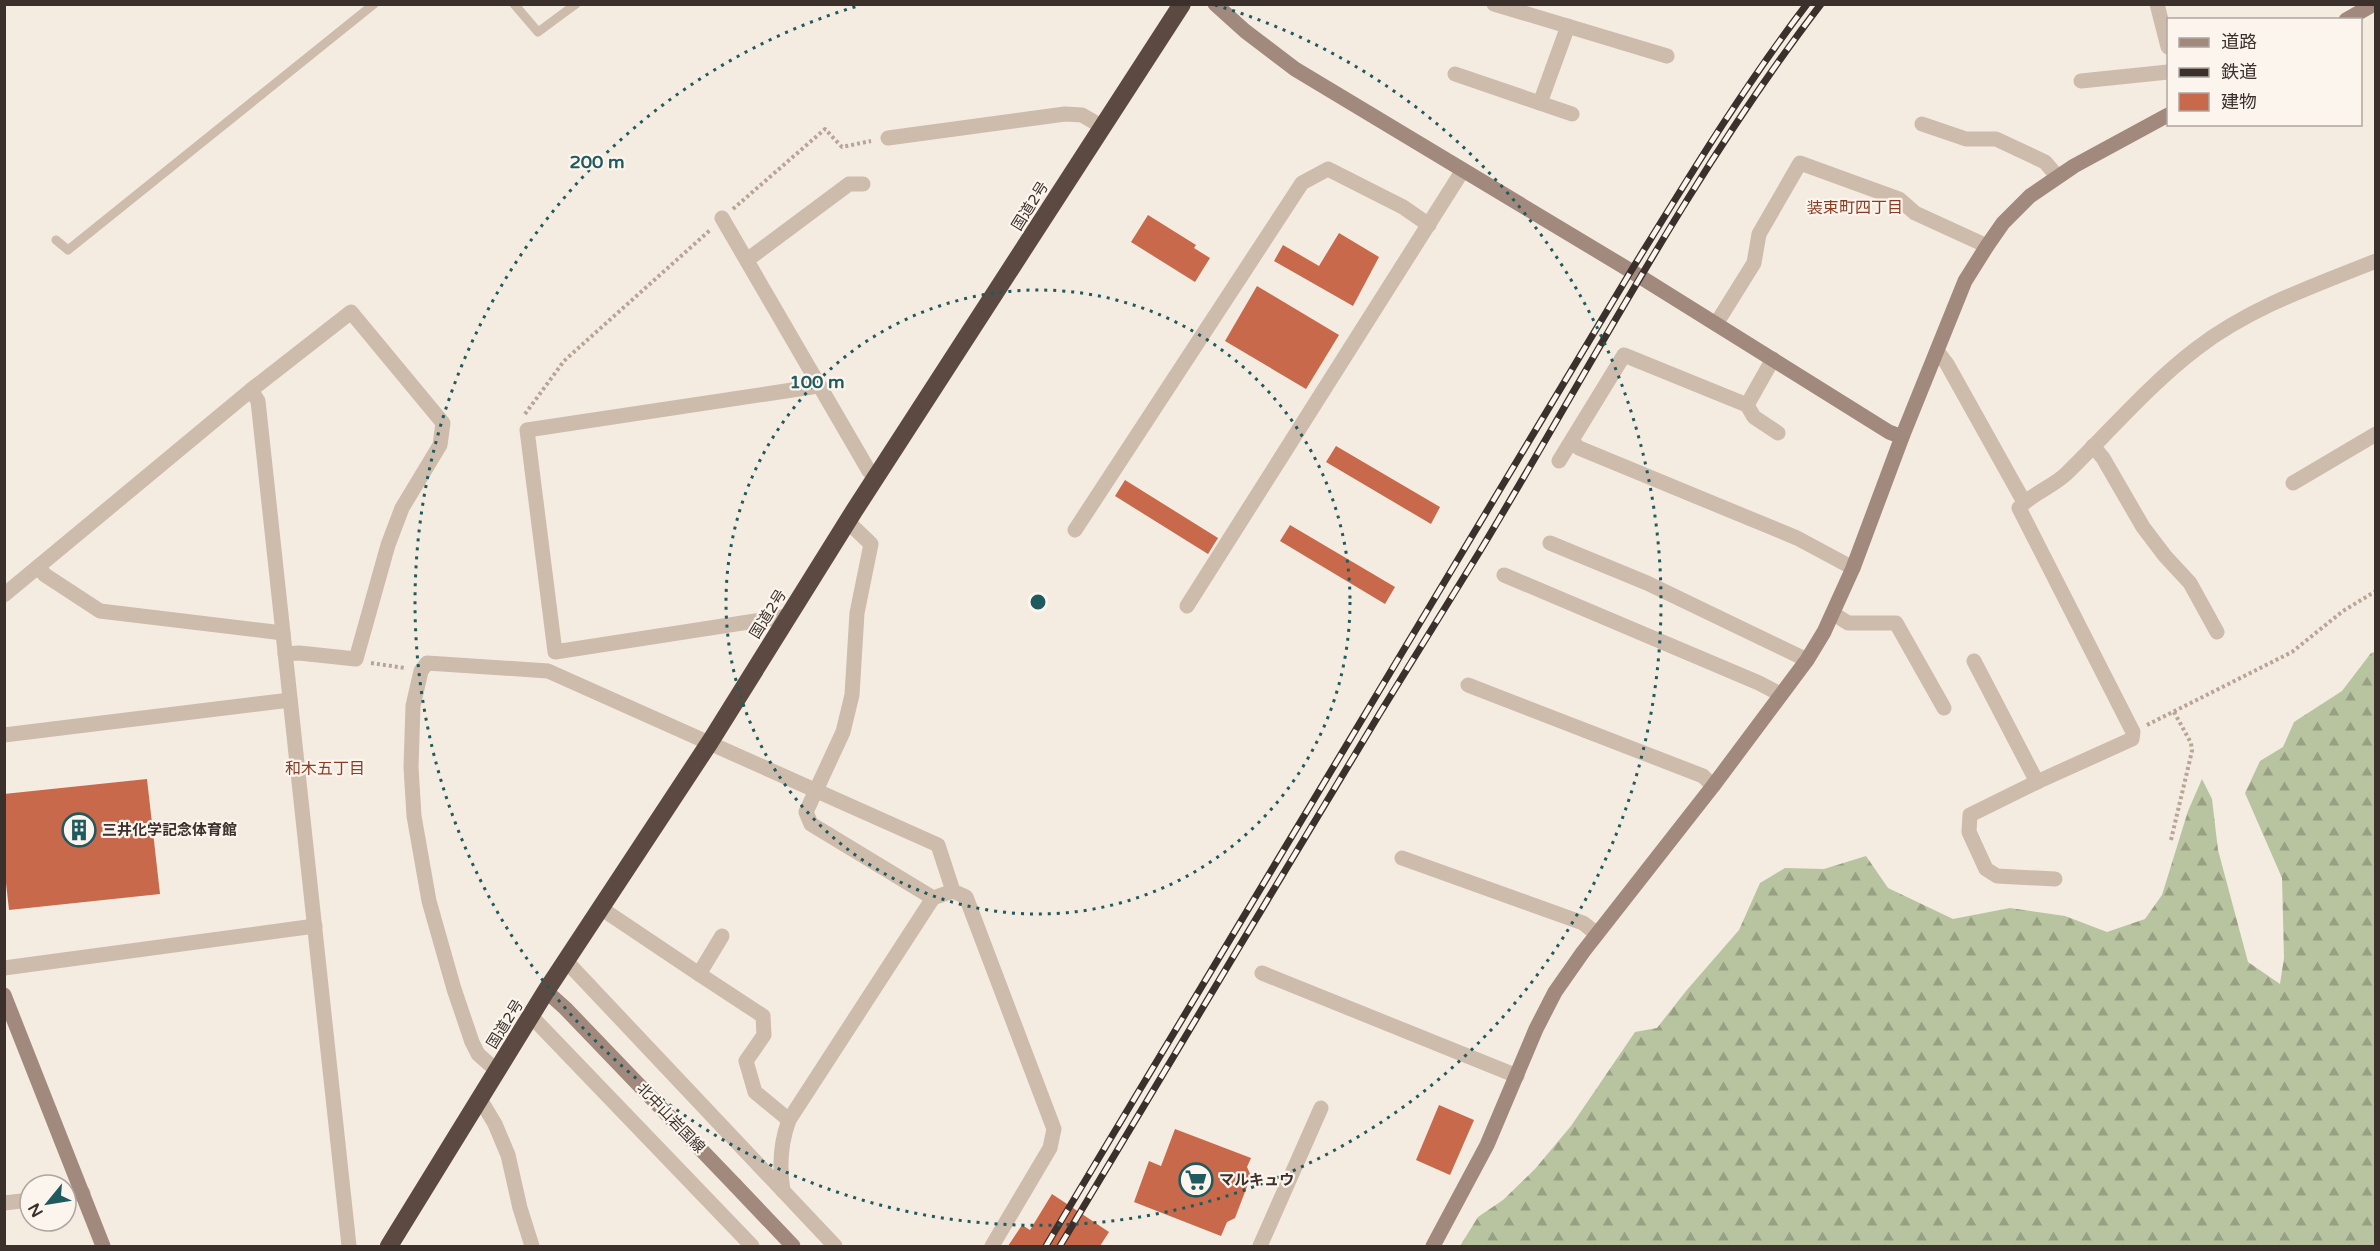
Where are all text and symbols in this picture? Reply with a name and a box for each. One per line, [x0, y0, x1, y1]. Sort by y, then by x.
legend [2167, 18, 2362, 126]
text: 道路 [2221, 31, 2257, 53]
text: 鉄道 [2221, 61, 2257, 83]
text: 建物 [2221, 91, 2257, 113]
text: 200 m [569, 151, 625, 173]
street label: 国道2号 [1008, 178, 1052, 234]
district label: 装束町四丁目 [1807, 198, 1903, 218]
text: 100 m [789, 371, 845, 393]
street label: 国道2号 [746, 586, 790, 642]
centre of rings [1028, 592, 1048, 612]
district label: 和木五丁目 [285, 759, 365, 779]
building icon: 三井化学記念体育館 [61, 812, 97, 848]
place label: 三井化学記念体育館 [102, 821, 237, 839]
street label: 国道2号 [483, 996, 527, 1052]
street label: 北中山岩国線 [633, 1079, 709, 1157]
supermarket icon: マルキュウ [1178, 1162, 1214, 1198]
place label: マルキュウ [1219, 1171, 1294, 1189]
north arrow [18, 1173, 78, 1233]
text: N [24, 1199, 48, 1221]

